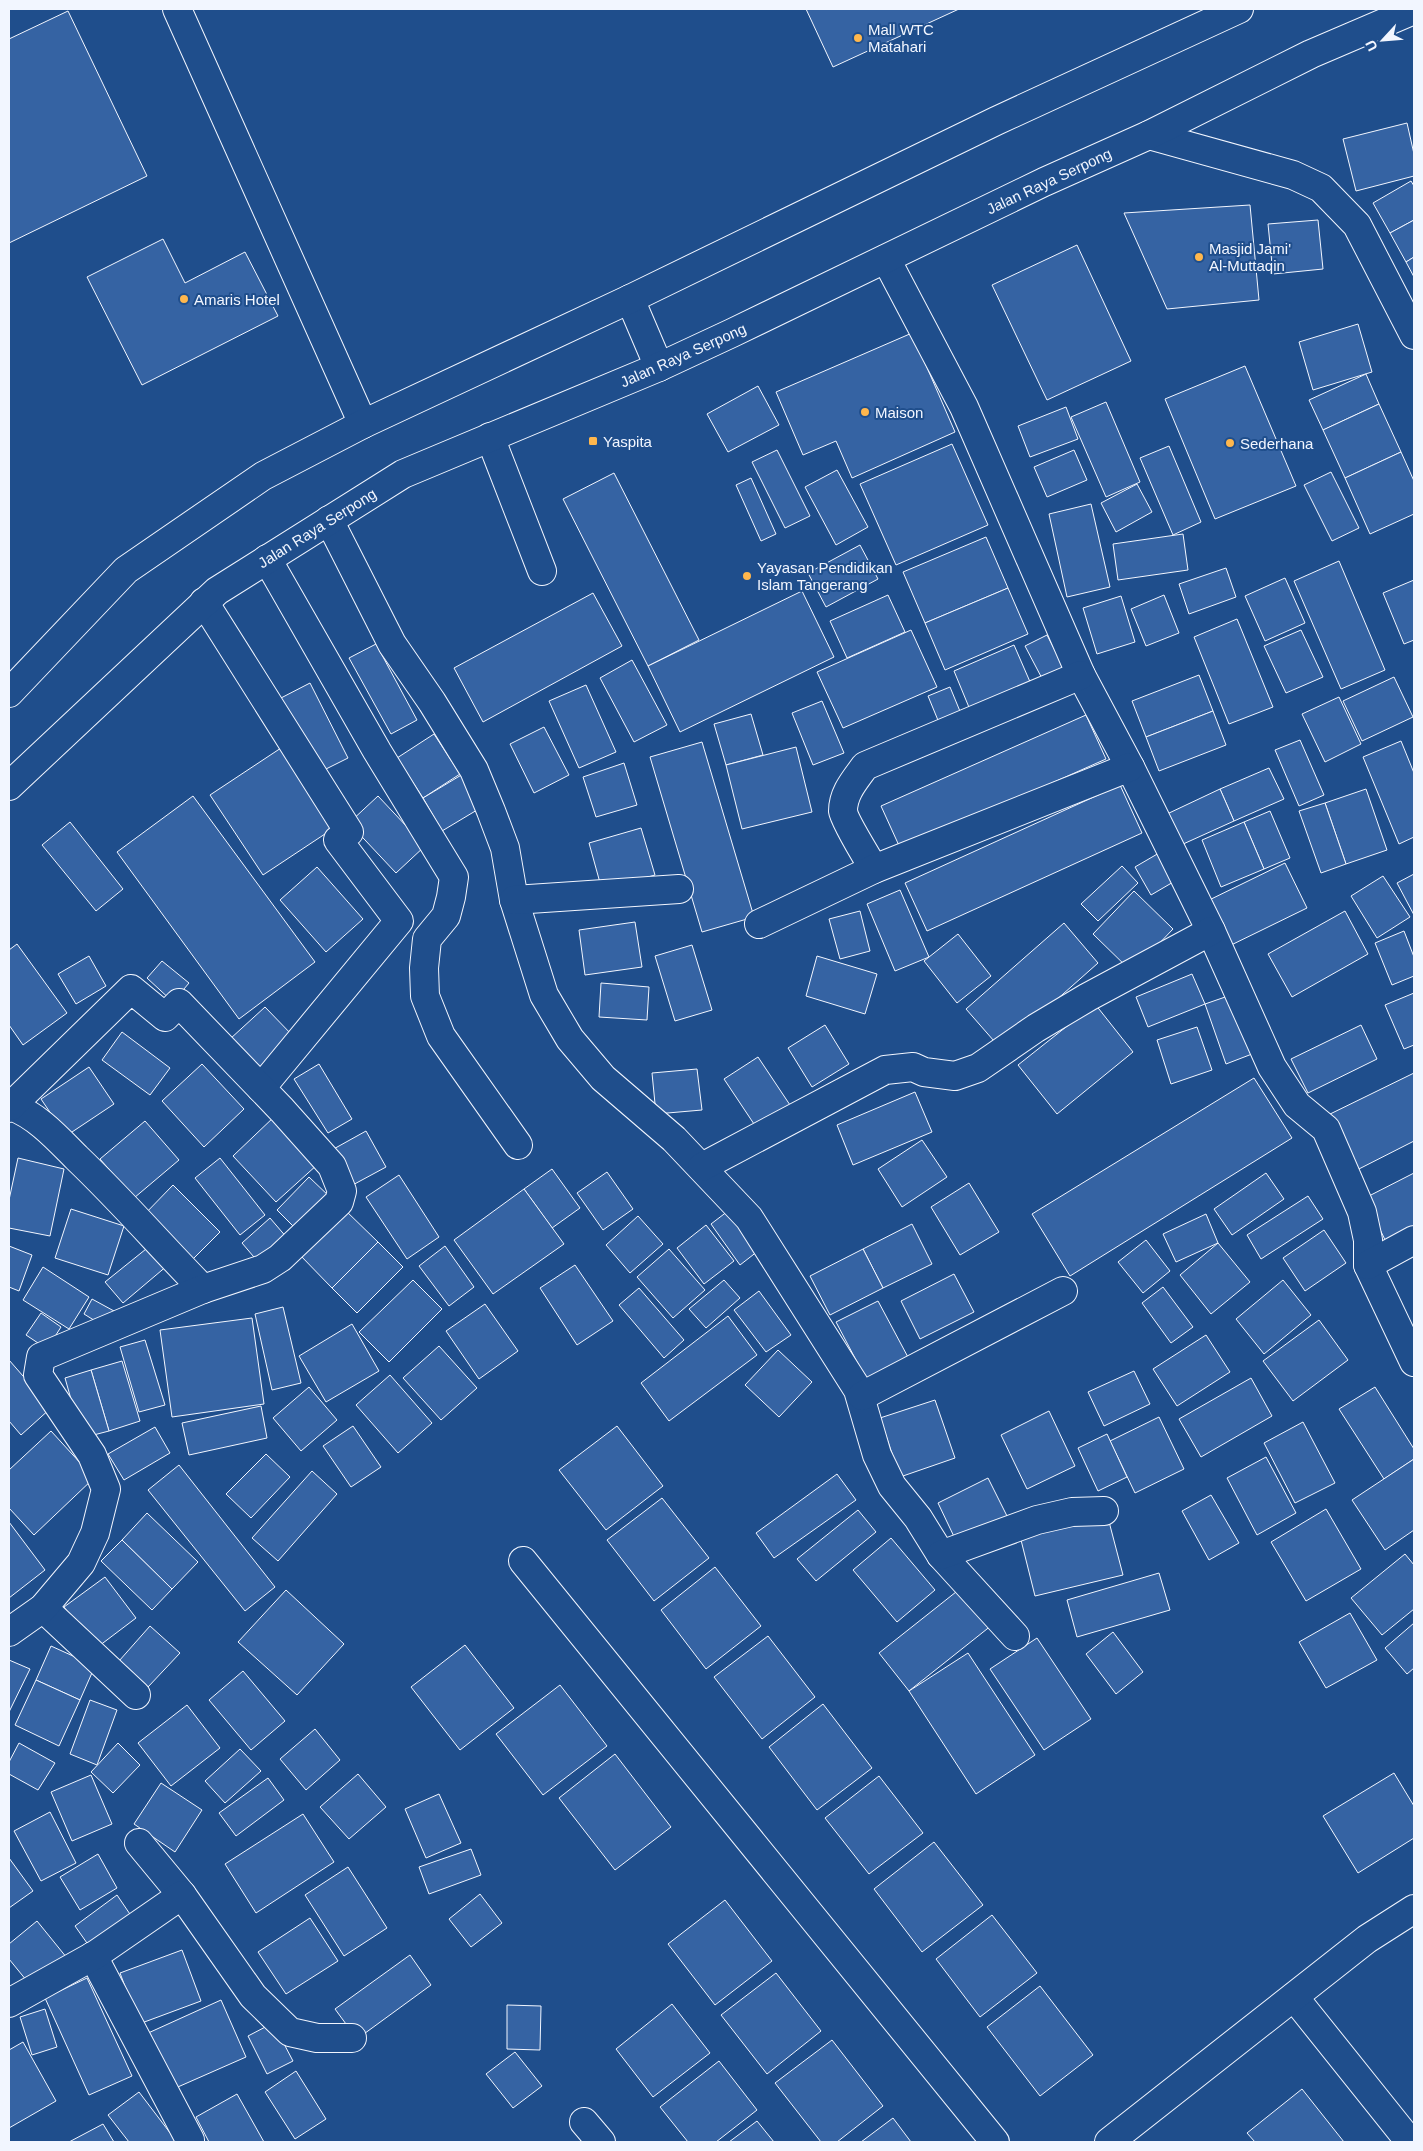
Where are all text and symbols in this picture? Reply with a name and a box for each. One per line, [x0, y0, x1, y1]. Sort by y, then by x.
north arrow [1358, 15, 1408, 65]
place label: Mall WTC Matahari [868, 21, 934, 55]
marker: Mall WTC Matahari [852, 32, 864, 44]
text: U [1362, 38, 1381, 54]
street label: Jalan Raya Serpong [984, 145, 1114, 217]
place label: Masjid Jami' Al-Muttaqin [1209, 240, 1291, 274]
marker: Masjid Jami' Al-Muttaqin [1193, 251, 1205, 263]
place label: Amaris Hotel [194, 291, 280, 308]
marker: Amaris Hotel [178, 293, 190, 305]
street label: Jalan Raya Serpong [617, 320, 749, 390]
place label: Maison [875, 404, 923, 421]
marker: Maison [859, 406, 871, 418]
place label: Yaspita [603, 433, 653, 450]
marker: Yaspita [587, 435, 599, 447]
place label: Sederhana [1240, 435, 1314, 452]
marker: Sederhana [1224, 437, 1236, 449]
street label: Jalan Raya Serpong [255, 485, 379, 571]
place label: Yayasan Pendidikan Islam Tangerang [757, 559, 893, 593]
marker: Yayasan Pendidikan Islam Tangerang [741, 570, 753, 582]

